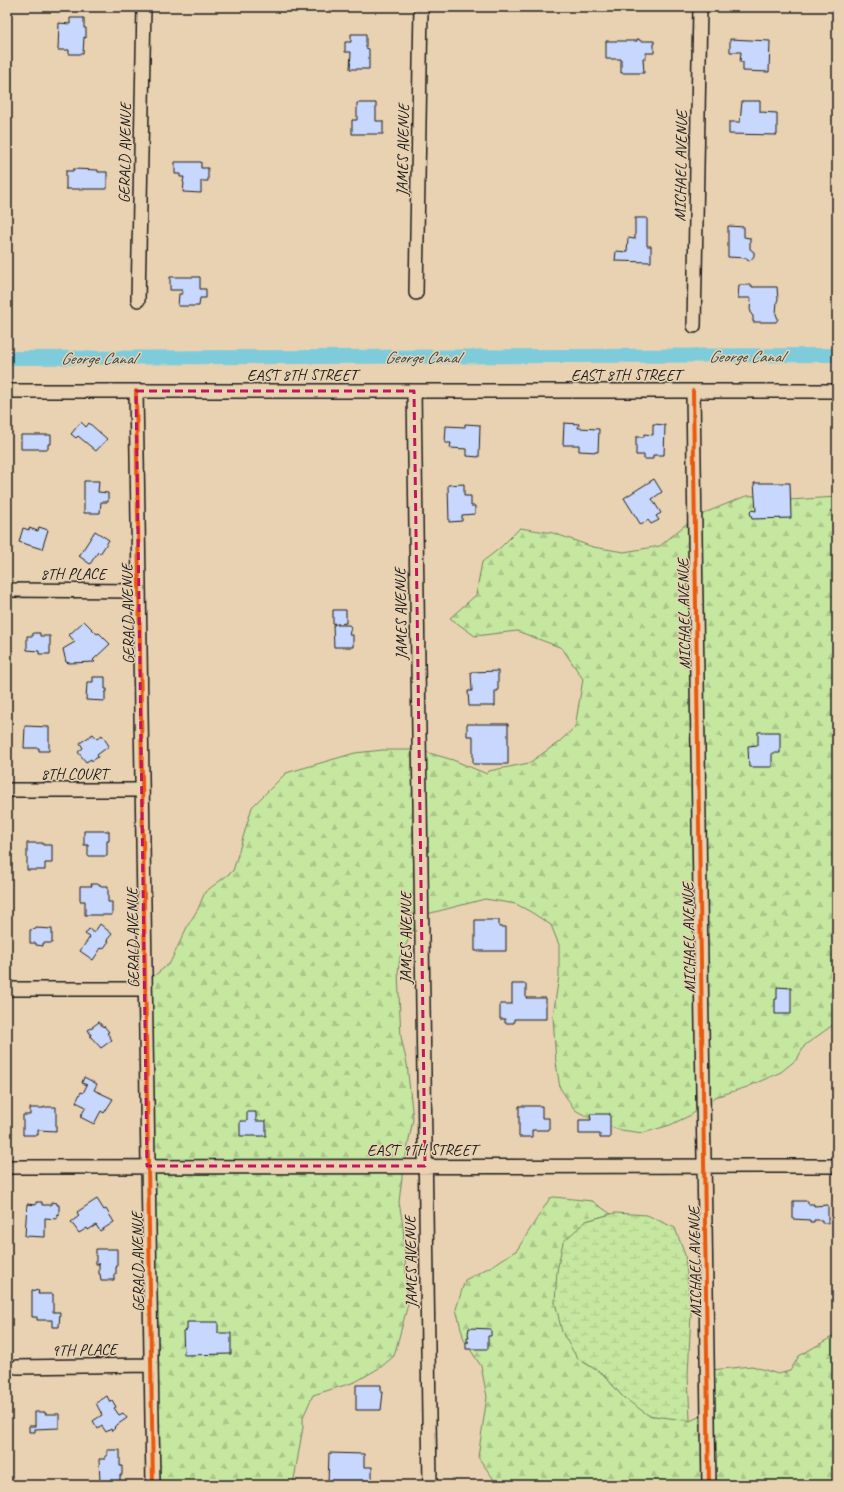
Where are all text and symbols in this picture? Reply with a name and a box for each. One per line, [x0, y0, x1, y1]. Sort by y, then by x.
street label: GERALD AVENUE [114, 101, 136, 203]
street label: JAMES AVENUE [392, 102, 414, 197]
street label: MICHAEL AVENUE [670, 108, 692, 221]
water label: George Canal [709, 346, 789, 367]
water label: George Canal [385, 347, 465, 368]
water label: George Canal [61, 348, 141, 369]
street label: EAST 8TH STREET [247, 365, 362, 385]
street label: EAST 8TH STREET [571, 365, 686, 385]
street label: MICHAEL AVENUE [673, 556, 695, 669]
street label: GERALD AVENUE [117, 562, 139, 664]
street label: 8TH PLACE [40, 564, 108, 584]
street label: JAMES AVENUE [390, 566, 412, 661]
street label: 8TH COURT [41, 764, 111, 784]
street label: MICHAEL AVENUE [678, 880, 700, 993]
street label: GERALD AVENUE [122, 886, 144, 988]
street label: JAMES AVENUE [396, 890, 416, 985]
street label: EAST 9TH STREET [367, 1140, 482, 1160]
street label: MICHAEL AVENUE [684, 1204, 706, 1317]
street label: GERALD AVENUE [127, 1210, 149, 1312]
street label: JAMES AVENUE [400, 1214, 422, 1309]
street label: 9TH PLACE [51, 1339, 119, 1361]

